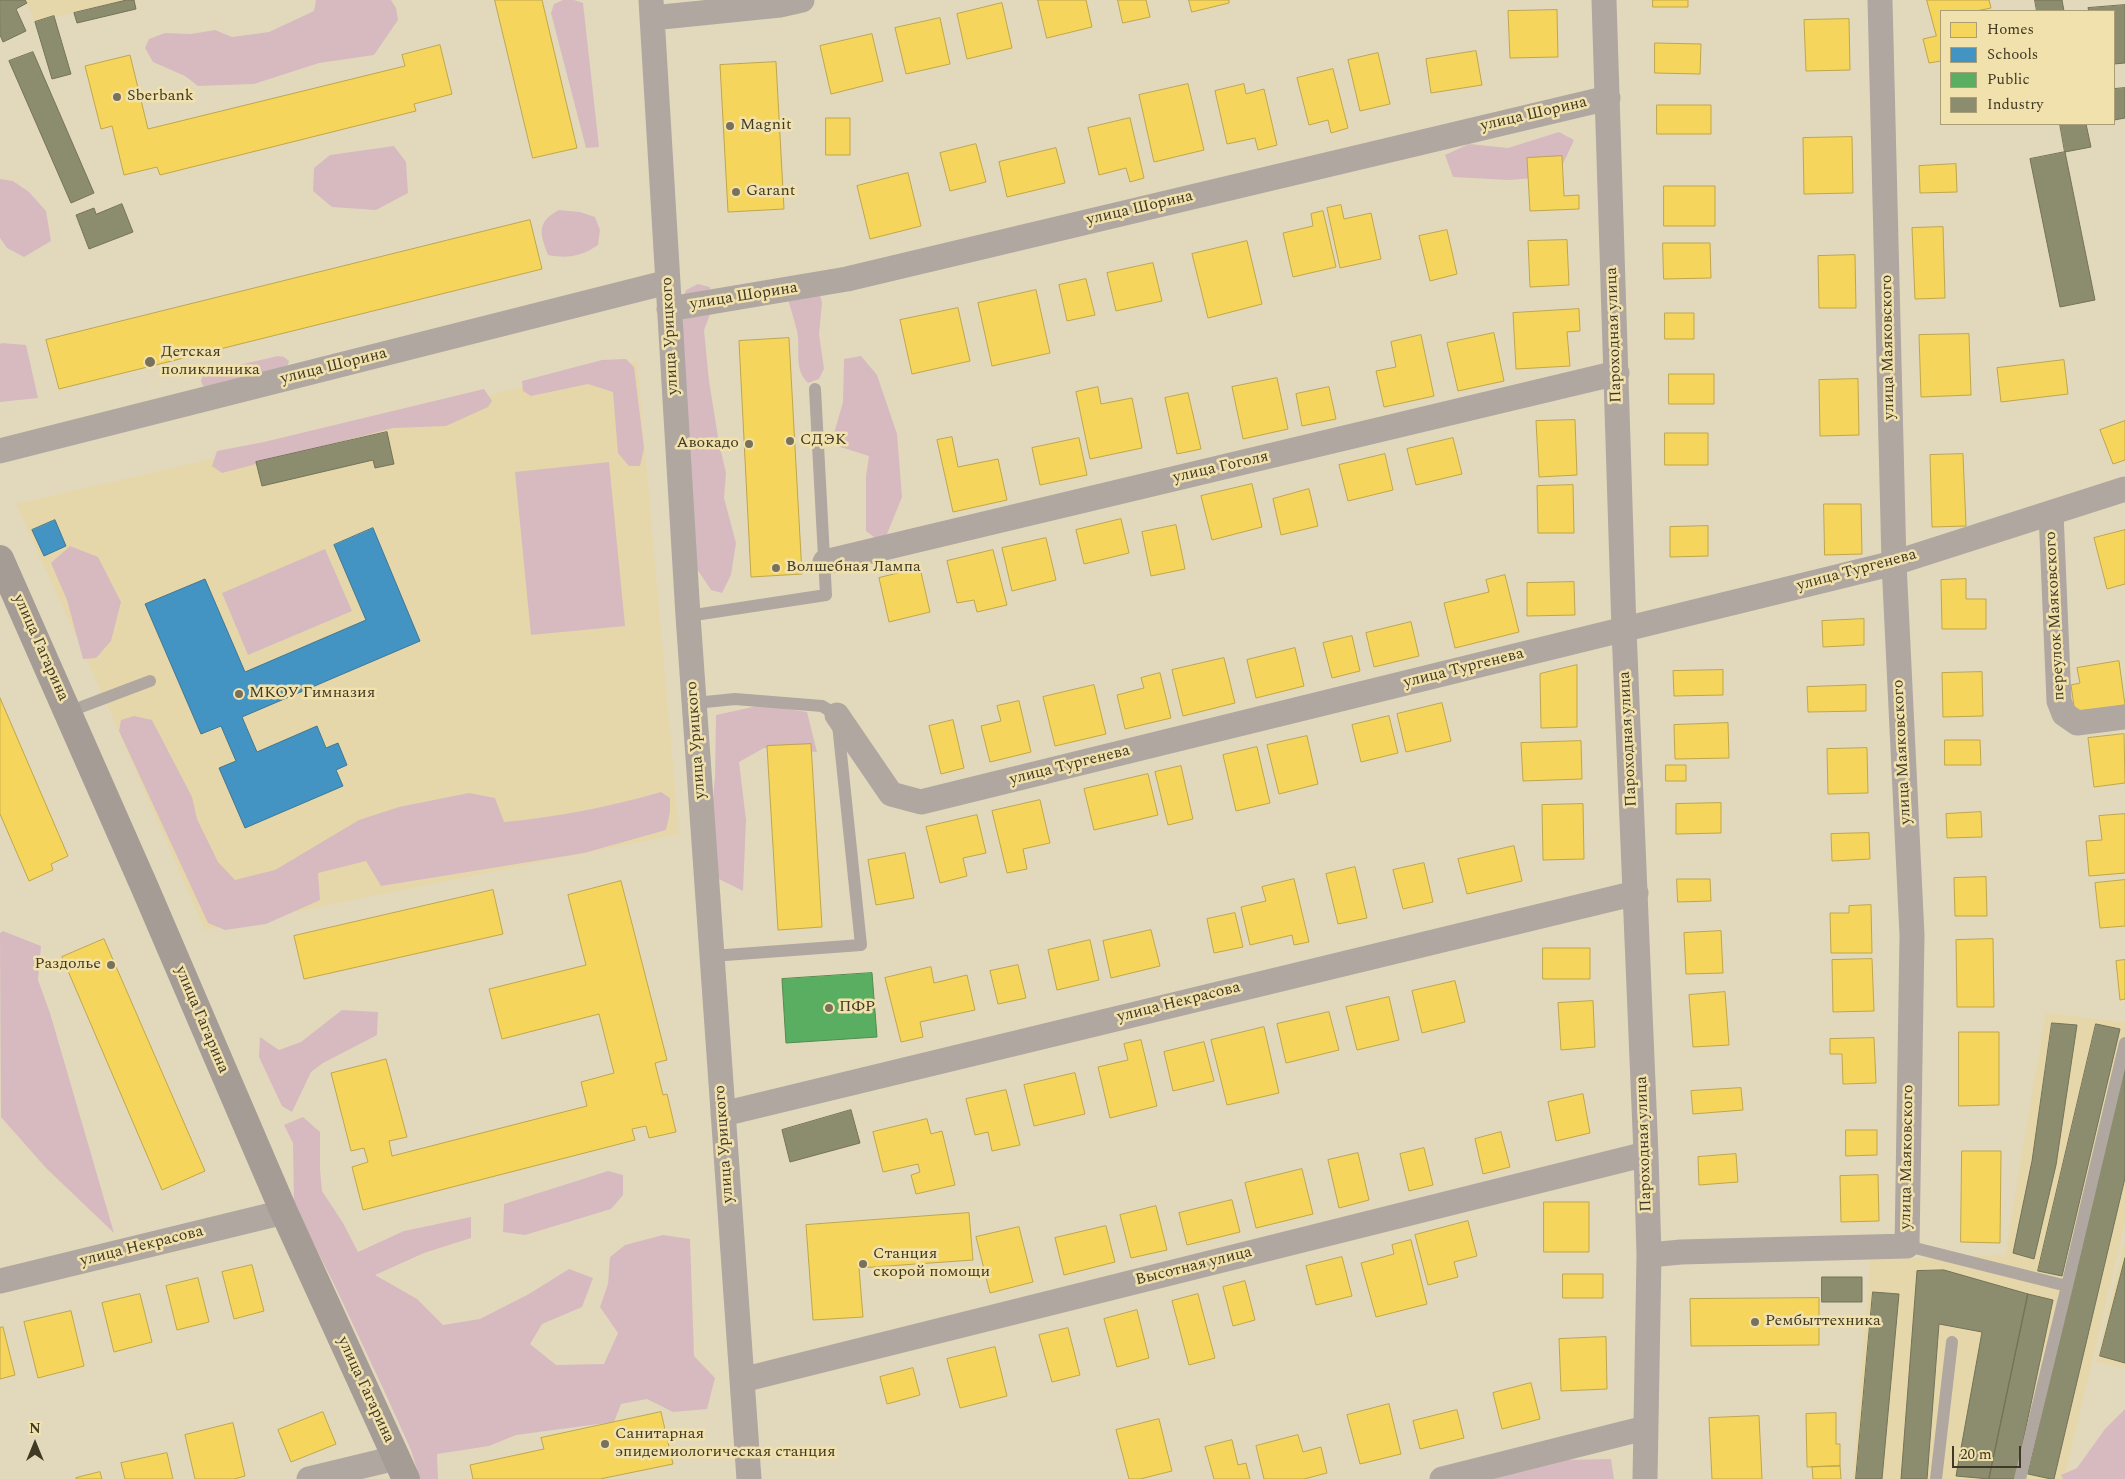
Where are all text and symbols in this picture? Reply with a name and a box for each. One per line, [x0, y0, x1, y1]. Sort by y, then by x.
legend [1940, 10, 2115, 125]
text: Homes [1987, 18, 2034, 41]
text: Schools [1987, 43, 2038, 66]
text: Public [1987, 68, 2030, 91]
place label: Sberbank [127, 87, 194, 107]
marker: Sberbank [111, 91, 123, 103]
street label: улица Шорина [1479, 93, 1589, 137]
text: Industry [1987, 93, 2043, 116]
place label: Magnit [740, 116, 792, 136]
marker: Magnit [724, 120, 736, 132]
place label: Garant [746, 182, 795, 202]
marker: Garant [730, 186, 742, 198]
street label: улица Шорина [1085, 187, 1195, 231]
street label: Пароходная улица [1603, 267, 1627, 403]
street label: улица Маяковского [1878, 274, 1900, 420]
street label: улица Урицкого [658, 276, 684, 396]
street label: улица Шорина [689, 279, 799, 315]
place label: Детская поликлиника [161, 343, 260, 381]
street label: улица Шорина [279, 345, 389, 389]
marker: Детская поликлиника [143, 355, 157, 369]
place label: СДЭК [800, 431, 846, 451]
place label: Авокадо [677, 434, 739, 454]
marker: СДЭК [784, 435, 796, 447]
marker: Авокадо [743, 438, 755, 450]
street label: улица Гоголя [1171, 448, 1271, 488]
street label: переулок Маяковского [2042, 531, 2070, 701]
street label: улица Тургенева [1795, 546, 1919, 596]
place label: Волшебная Лампа [786, 558, 921, 578]
marker: Волшебная Лампа [770, 562, 782, 574]
street label: улица Гагарина [8, 592, 72, 704]
street label: улица Тургенева [1402, 645, 1526, 693]
street label: Пароходная улица [1616, 671, 1642, 807]
street label: улица Маяковского [1890, 679, 1916, 825]
street label: улица Урицкого [683, 680, 711, 800]
place label: МКОУ Гимназия [249, 684, 375, 704]
marker: МКОУ Гимназия [233, 688, 245, 700]
street label: улица Тургенева [1008, 742, 1132, 790]
place label: Раздолье [35, 955, 101, 975]
marker: Раздолье [105, 959, 117, 971]
street label: улица Гагарина [170, 963, 232, 1077]
street label: улица Некрасова [1115, 978, 1243, 1028]
place label: ПФР [839, 998, 875, 1018]
marker: ПФР [823, 1002, 835, 1014]
street label: Пароходная улица [1633, 1076, 1657, 1212]
street label: улица Урицкого [711, 1084, 739, 1204]
street label: улица Маяковского [1897, 1084, 1919, 1230]
street label: улица Некрасова [78, 1222, 206, 1272]
street label: Высотная улица [1134, 1243, 1254, 1291]
place label: Станция скорой помощи [873, 1245, 990, 1283]
marker: Станция скорой помощи [857, 1258, 869, 1270]
place label: Рембыттехника [1765, 1312, 1881, 1332]
marker: Рембыттехника [1749, 1316, 1761, 1328]
street label: улица Гагарина [332, 1334, 398, 1446]
text: N [29, 1418, 41, 1439]
north arrow [10, 1419, 60, 1469]
place label: Санитарная эпидемиологическая станция [615, 1425, 836, 1463]
scale bar [1955, 1436, 2024, 1468]
marker: Санитарная эпидемиологическая станция [599, 1438, 611, 1450]
text: 20 m [1960, 1443, 1992, 1466]

